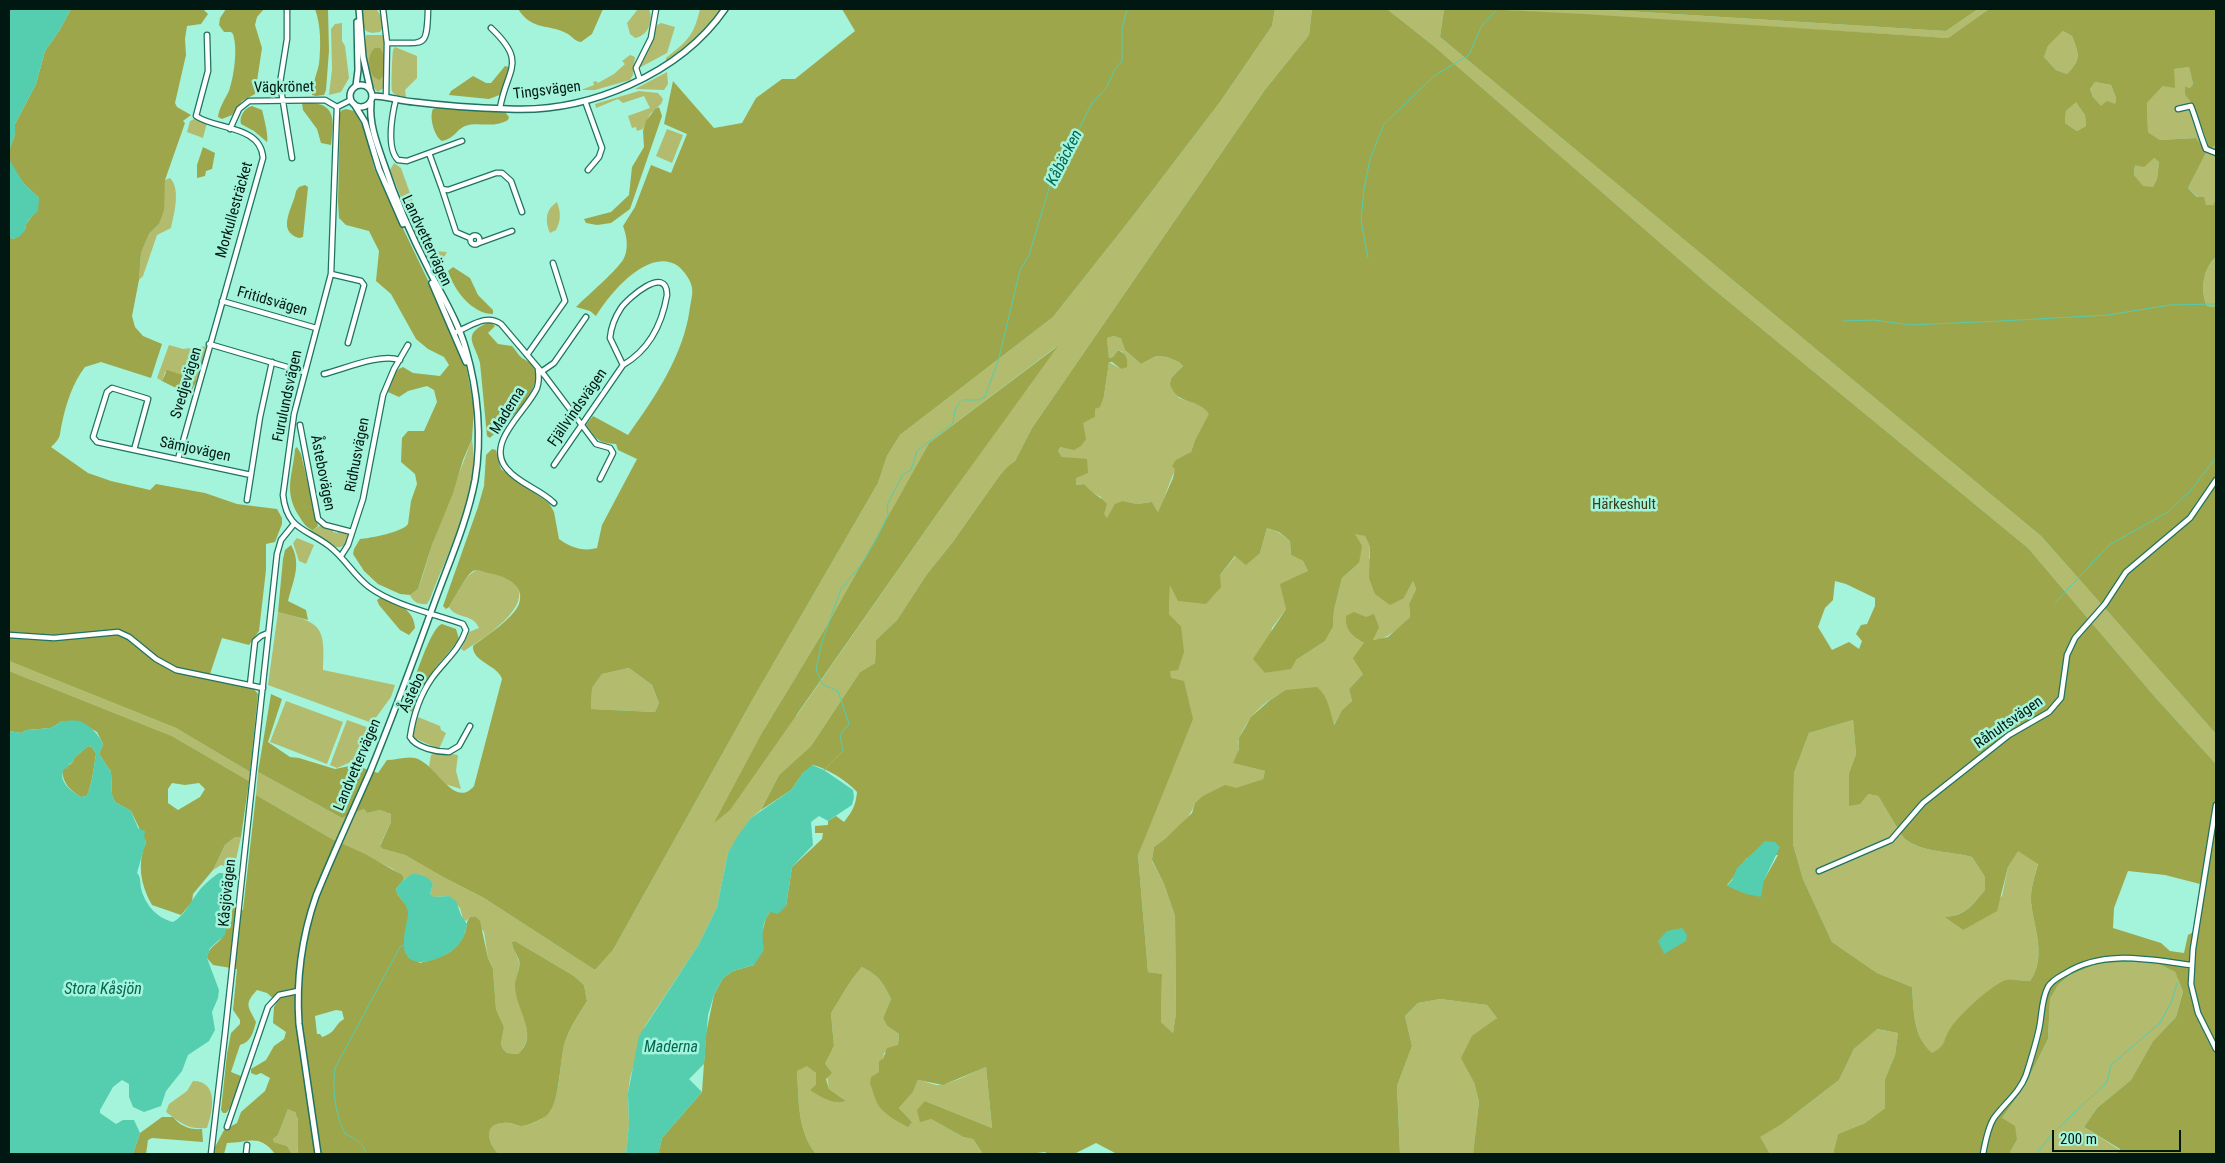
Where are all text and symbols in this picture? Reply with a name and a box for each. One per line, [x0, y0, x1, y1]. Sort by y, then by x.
street label: Vägkrönet [254, 78, 314, 98]
street label: Tingsvägen [512, 78, 582, 104]
water label: Kåbäcken [1043, 127, 1087, 189]
street label: Morkullesträcket [213, 160, 257, 260]
street label: Landvettervägen [397, 193, 455, 289]
street label: Fritidsvägen [235, 283, 309, 321]
street label: Svedjevägen [168, 345, 206, 421]
street label: Furulundsvägen [269, 348, 307, 444]
street label: Fjällvindsvägen [544, 365, 612, 451]
street label: Maderna [487, 384, 529, 438]
street label: Ridhusvägen [342, 416, 374, 494]
street label: Sämjovägen [158, 434, 232, 466]
street label: Åstebovägen [306, 434, 338, 512]
park label: Härkeshult [1592, 496, 1656, 514]
street label: Åstebo [396, 670, 430, 716]
street label: Råhultsvägen [1971, 693, 2047, 753]
street label: Landvettervägen [331, 716, 385, 814]
street label: Kåsjövägen [215, 858, 241, 928]
water label: Stora Kåsjön [64, 980, 142, 1000]
water label: Maderna [644, 1038, 698, 1058]
scale bar [2055, 1120, 2184, 1152]
text: 200 m [2060, 1130, 2097, 1148]

